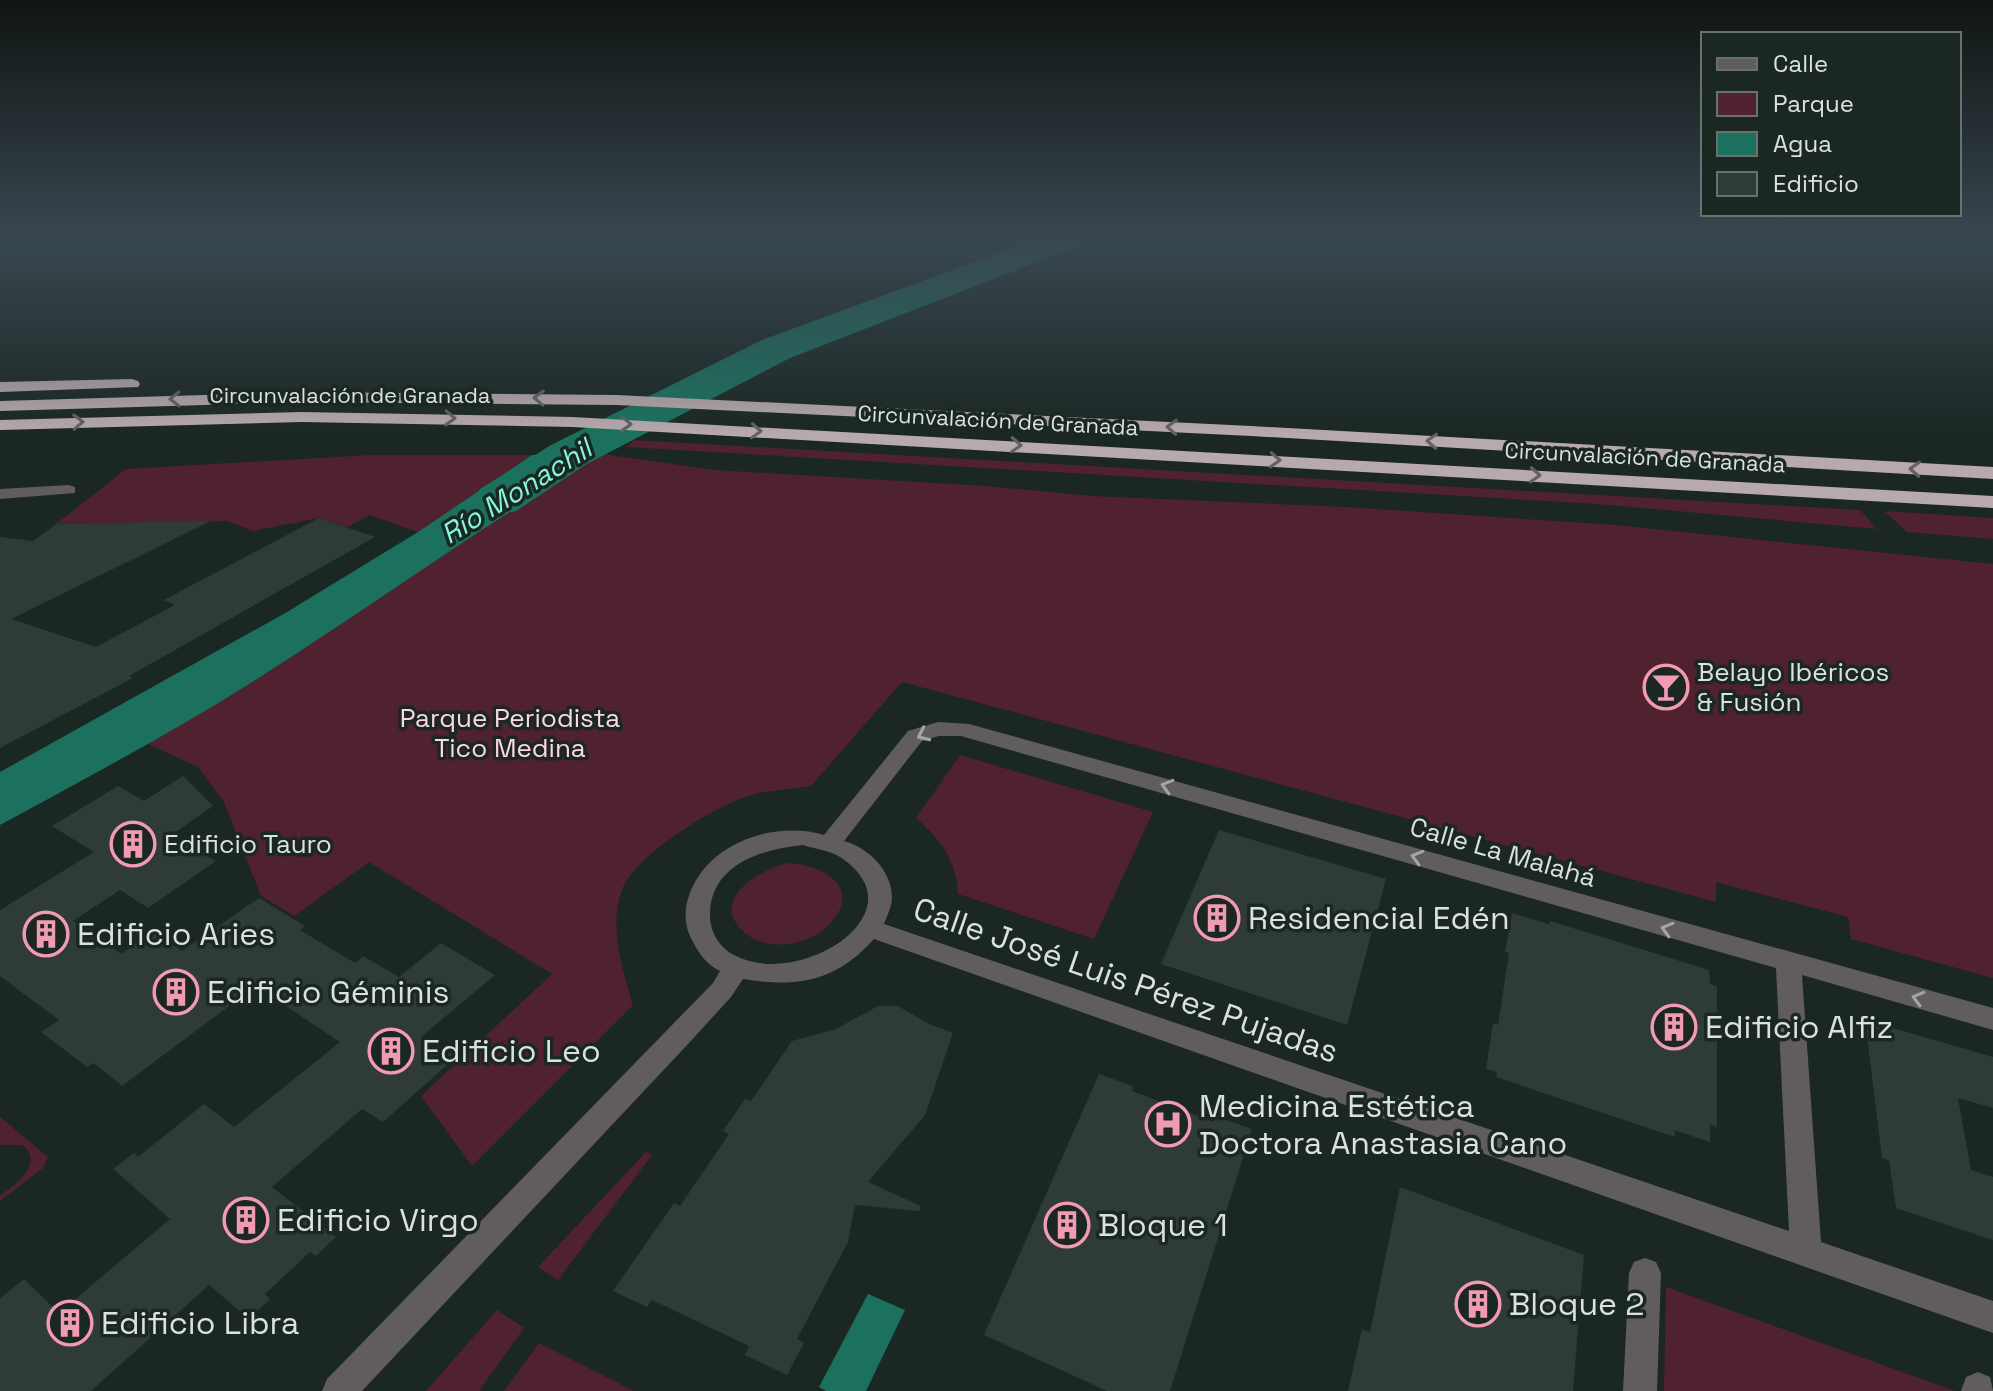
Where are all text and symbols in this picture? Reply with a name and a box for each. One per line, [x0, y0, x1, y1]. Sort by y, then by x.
legend [1701, 32, 1961, 216]
text: Calle [1773, 48, 1828, 79]
text: Parque [1773, 88, 1854, 119]
text: Agua [1773, 128, 1832, 159]
text: Edificio [1773, 168, 1859, 199]
street label: Circunvalación de Granada [210, 381, 491, 409]
one-way arrow [532, 390, 545, 407]
one-way arrow [168, 391, 181, 408]
street label: Circunvalación de Granada [857, 399, 1139, 441]
one-way arrow [444, 410, 457, 427]
one-way arrow [72, 414, 85, 431]
one-way arrow [620, 416, 633, 433]
one-way arrow [1165, 419, 1178, 436]
one-way arrow [750, 422, 763, 439]
water label: Río Monachil [434, 429, 601, 552]
one-way arrow [1425, 433, 1438, 450]
street label: Circunvalación de Granada [1504, 436, 1786, 478]
one-way arrow [1010, 437, 1023, 454]
one-way arrow [1269, 451, 1282, 468]
one-way arrow [1908, 461, 1921, 478]
one-way arrow [1529, 466, 1542, 483]
place label: Belayo Ibéricos & Fusión [1697, 655, 1889, 719]
bar icon: Belayo Ibéricos & Fusión [1642, 663, 1690, 711]
park label: Parque Periodista Tico Medina [400, 701, 620, 765]
one-way arrow [917, 725, 932, 741]
one-way arrow [1161, 779, 1175, 796]
street label: Calle La Malahá [1406, 809, 1600, 895]
building icon: Edificio Tauro [109, 820, 157, 868]
place label: Edificio Tauro [164, 827, 332, 861]
one-way arrow [1411, 850, 1425, 866]
street label: Calle José Luis Pérez Pujadas [908, 888, 1344, 1072]
building icon: Residencial Edén [1193, 894, 1241, 942]
place label: Residencial Edén [1248, 898, 1510, 938]
building icon: Edificio Aries [22, 910, 70, 958]
place label: Edificio Aries [77, 914, 275, 954]
one-way arrow [1661, 921, 1675, 938]
building icon: Edificio Géminis [152, 968, 200, 1016]
place label: Edificio Géminis [207, 972, 449, 1012]
one-way arrow [1911, 991, 1925, 1007]
building icon: Edificio Alfiz [1650, 1003, 1698, 1051]
place label: Edificio Alfiz [1705, 1007, 1893, 1047]
building icon: Edificio Leo [367, 1027, 415, 1075]
place label: Edificio Leo [422, 1031, 601, 1071]
place label: Medicina Estética Doctora Anastasia Cano [1199, 1086, 1567, 1163]
hospital icon: Medicina Estética Doctora Anastasia Cano [1144, 1100, 1192, 1148]
building icon: Edificio Virgo [222, 1196, 270, 1244]
place label: Edificio Virgo [277, 1200, 479, 1240]
building icon: Bloque 1 [1043, 1201, 1091, 1249]
place label: Bloque 1 [1098, 1205, 1228, 1245]
building icon: Bloque 2 [1454, 1280, 1502, 1328]
place label: Bloque 2 [1509, 1284, 1644, 1324]
building icon: Edificio Libra [46, 1299, 94, 1347]
place label: Edificio Libra [101, 1303, 300, 1343]

